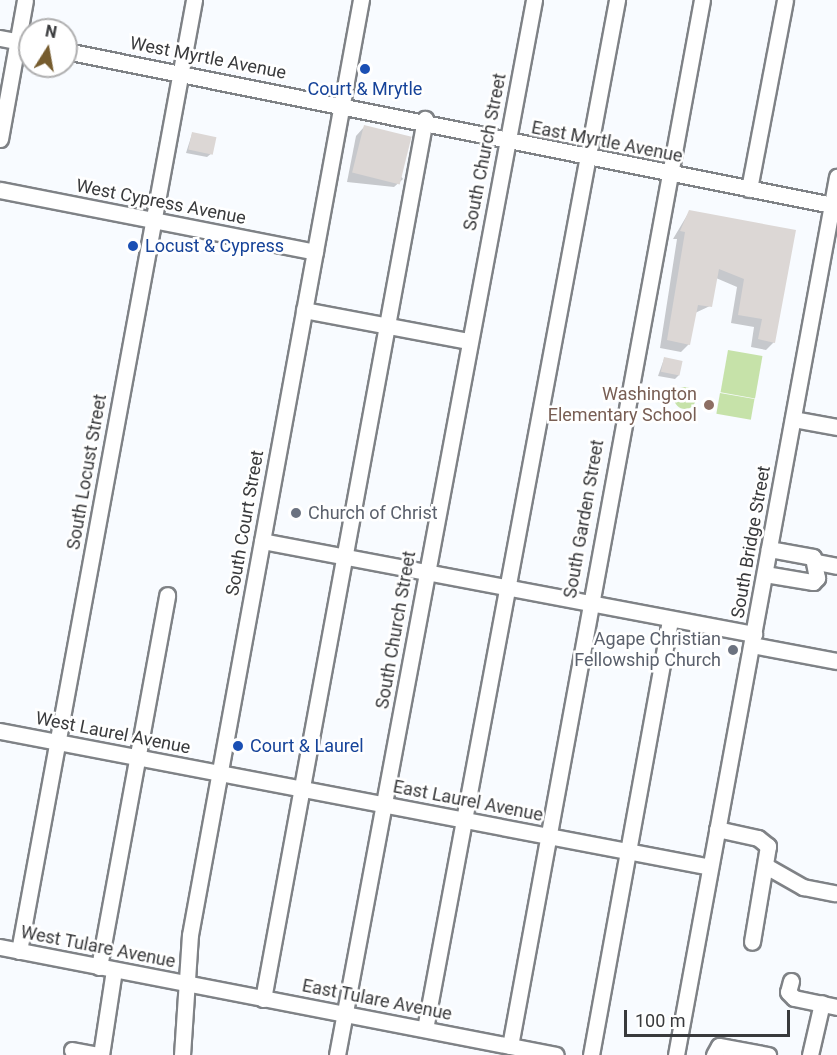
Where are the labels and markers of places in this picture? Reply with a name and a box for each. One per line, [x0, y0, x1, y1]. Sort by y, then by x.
marker: Court & Mrytle [358, 62, 372, 76]
place label: Court & Mrytle [308, 78, 422, 100]
place label: Locust & Cypress [145, 235, 284, 257]
marker: Locust & Cypress [126, 239, 140, 253]
place label: Washington Elementary School [548, 384, 697, 426]
marker: Washington Elementary School [702, 398, 716, 412]
place label: Church of Christ [308, 502, 438, 524]
marker: Church of Christ [289, 506, 303, 520]
place label: Agape Christian Fellowship Church [574, 629, 721, 672]
marker: Agape Christian Fellowship Church [726, 643, 740, 657]
place label: Court & Laurel [250, 735, 364, 757]
marker: Court & Laurel [231, 739, 245, 753]

